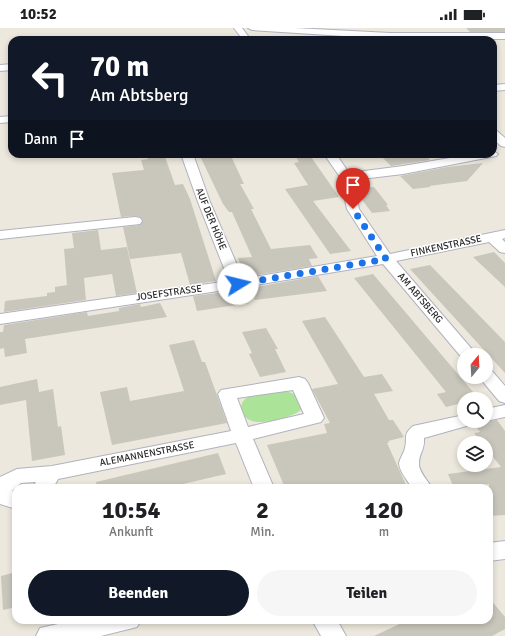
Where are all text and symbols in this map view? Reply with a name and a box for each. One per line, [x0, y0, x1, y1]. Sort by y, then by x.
text: 10:52 [20, 5, 57, 23]
text: 70 m [90, 50, 149, 84]
icon: left [24, 52, 76, 104]
text: Am Abtsberg [90, 84, 188, 106]
icon: arrive [66, 128, 88, 150]
text: Dann [24, 130, 58, 148]
pin [336, 168, 370, 209]
icon: arrive [342, 174, 364, 196]
street label: AUF DER HÖHE [193, 186, 229, 252]
street label: FINKENSTRASSE [409, 233, 483, 259]
position arrow [217, 263, 259, 305]
street label: AM ABTSBERG [395, 270, 445, 326]
street label: JOSEFSTRASSE [135, 282, 203, 304]
north arrow [457, 348, 493, 384]
map controls [457, 348, 493, 472]
button: search [457, 392, 493, 428]
button: layers [457, 436, 493, 472]
street label: ALEMANNENSTRASSE [99, 439, 196, 469]
text: 10:54 [102, 495, 161, 525]
text: 2 [256, 495, 269, 525]
text: 120 [364, 495, 403, 525]
text: Ankunft [109, 524, 153, 540]
text: Min. [250, 524, 275, 540]
text: m [379, 524, 389, 540]
button: Beenden [28, 570, 249, 616]
button: Teilen [257, 570, 477, 616]

